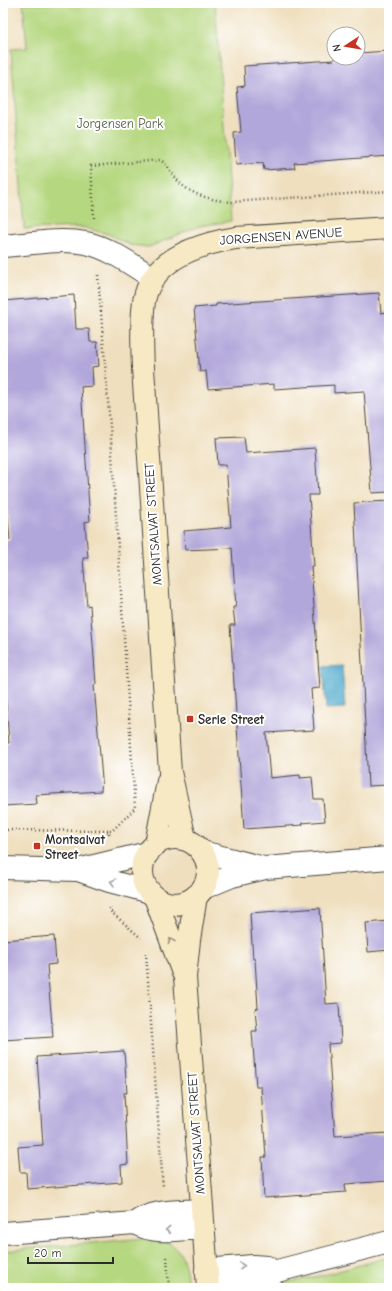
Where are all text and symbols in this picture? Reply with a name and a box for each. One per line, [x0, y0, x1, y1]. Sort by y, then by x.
north arrow [326, 26, 366, 66]
text: N [330, 43, 344, 53]
park label: Jorgensen Park [77, 116, 164, 131]
street label: JORGENSEN AVENUE [219, 224, 343, 248]
street label: MONTSALVAT STREET [141, 462, 165, 586]
place label: Serle Street [198, 712, 265, 727]
marker: Serle Street [185, 714, 195, 724]
place label: Montsalvat Street [45, 832, 106, 862]
marker: Montsalvat Street [32, 841, 42, 851]
one-way arrow [110, 878, 117, 887]
one-way arrow [167, 937, 175, 944]
street label: MONTSALVAT STREET [184, 1071, 208, 1195]
one-way arrow [165, 1226, 171, 1235]
scale bar [28, 1239, 113, 1265]
text: 20 m [34, 1246, 62, 1260]
one-way arrow [239, 1262, 245, 1271]

